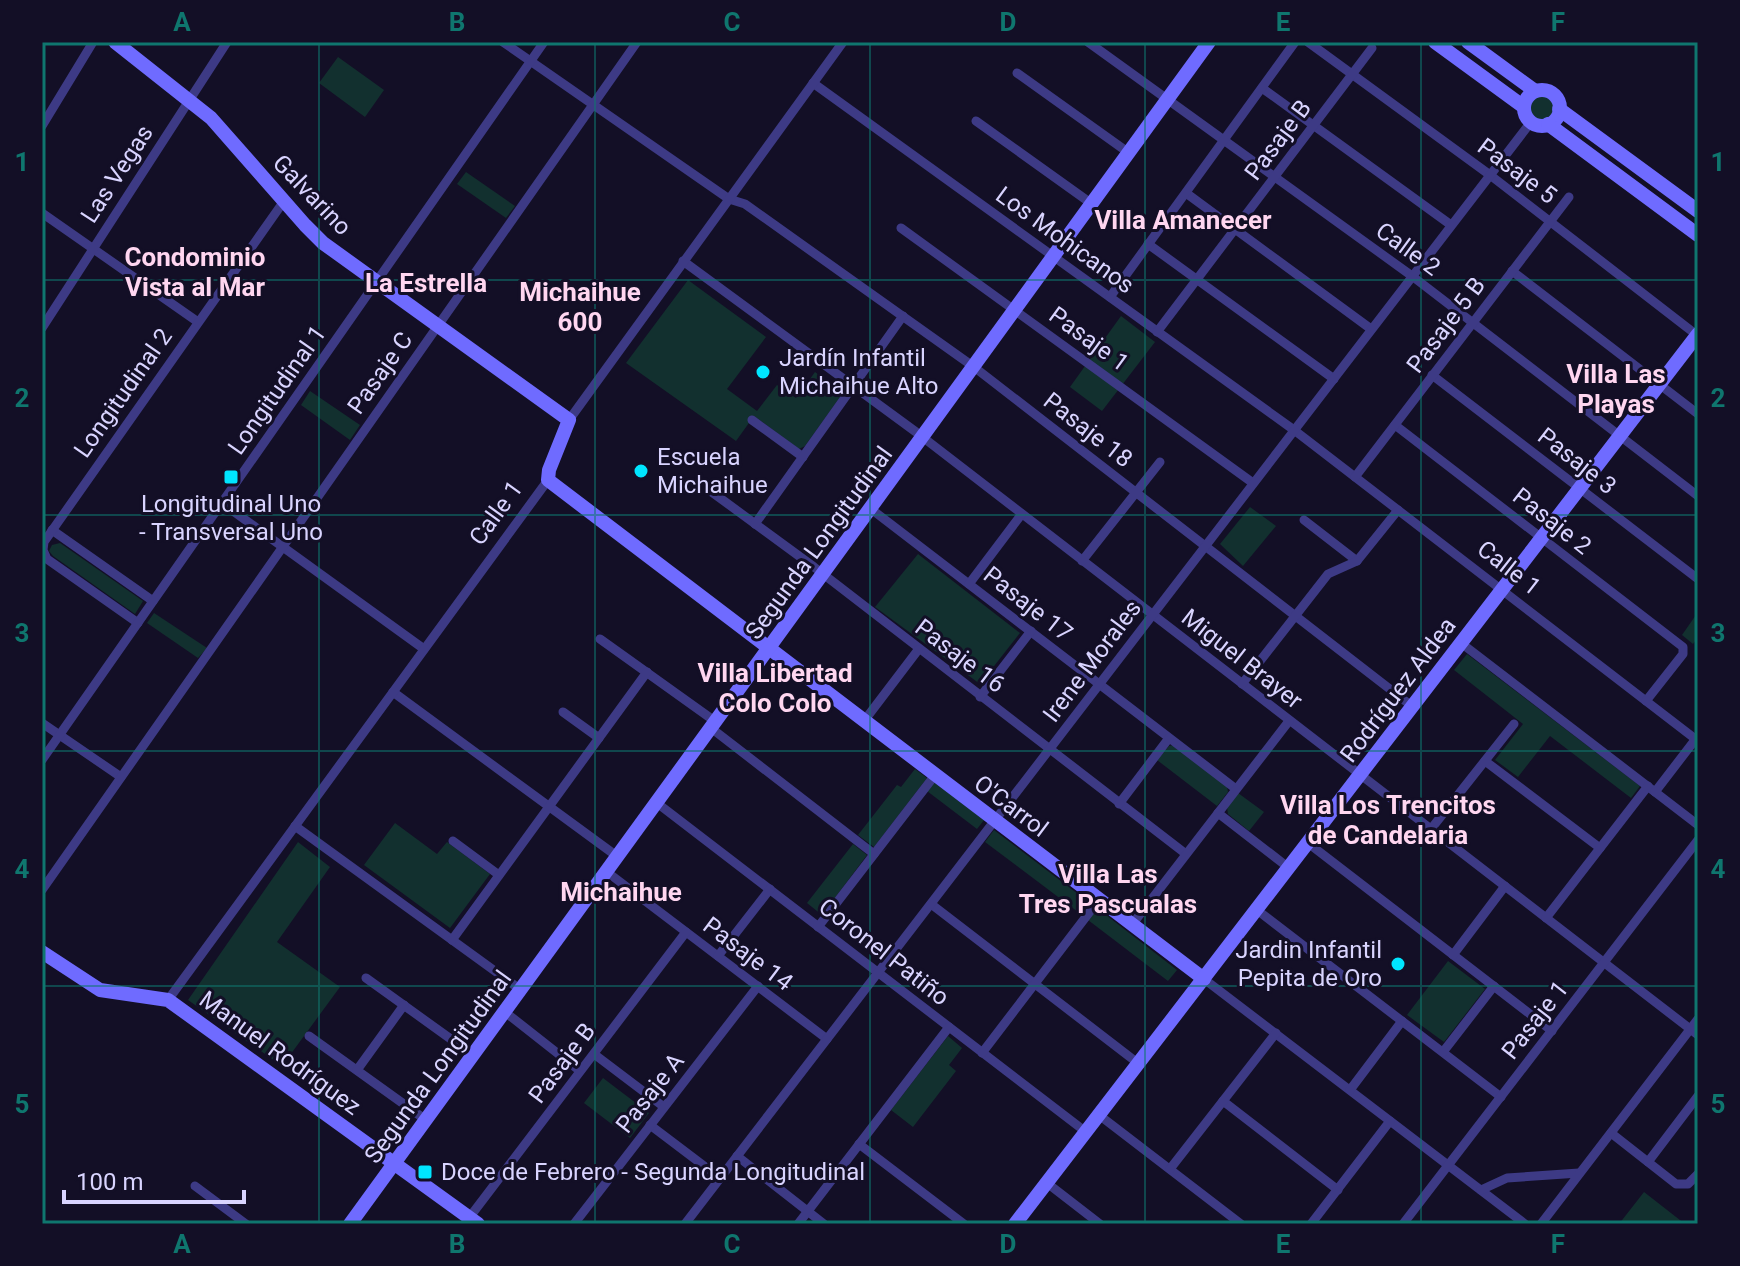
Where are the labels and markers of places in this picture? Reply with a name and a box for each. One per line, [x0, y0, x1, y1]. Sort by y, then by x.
place label: Jardín Infantil Michaihue Alto [779, 344, 938, 400]
marker: Jardín Infantil Michaihue Alto [754, 363, 772, 381]
place label: Escuela Michaihue [657, 443, 768, 499]
marker: Escuela Michaihue [632, 462, 650, 480]
marker: Longitudinal Uno - Transversal Uno [222, 468, 240, 486]
place label: Longitudinal Uno - Transversal Uno [139, 490, 323, 546]
place label: Jardin Infantil Pepita de Oro [1235, 936, 1382, 992]
marker: Jardin Infantil Pepita de Oro [1389, 955, 1407, 973]
place label: Doce de Febrero - Segunda Longitudinal [441, 1158, 865, 1186]
marker: Doce de Febrero - Segunda Longitudinal [416, 1163, 434, 1181]

